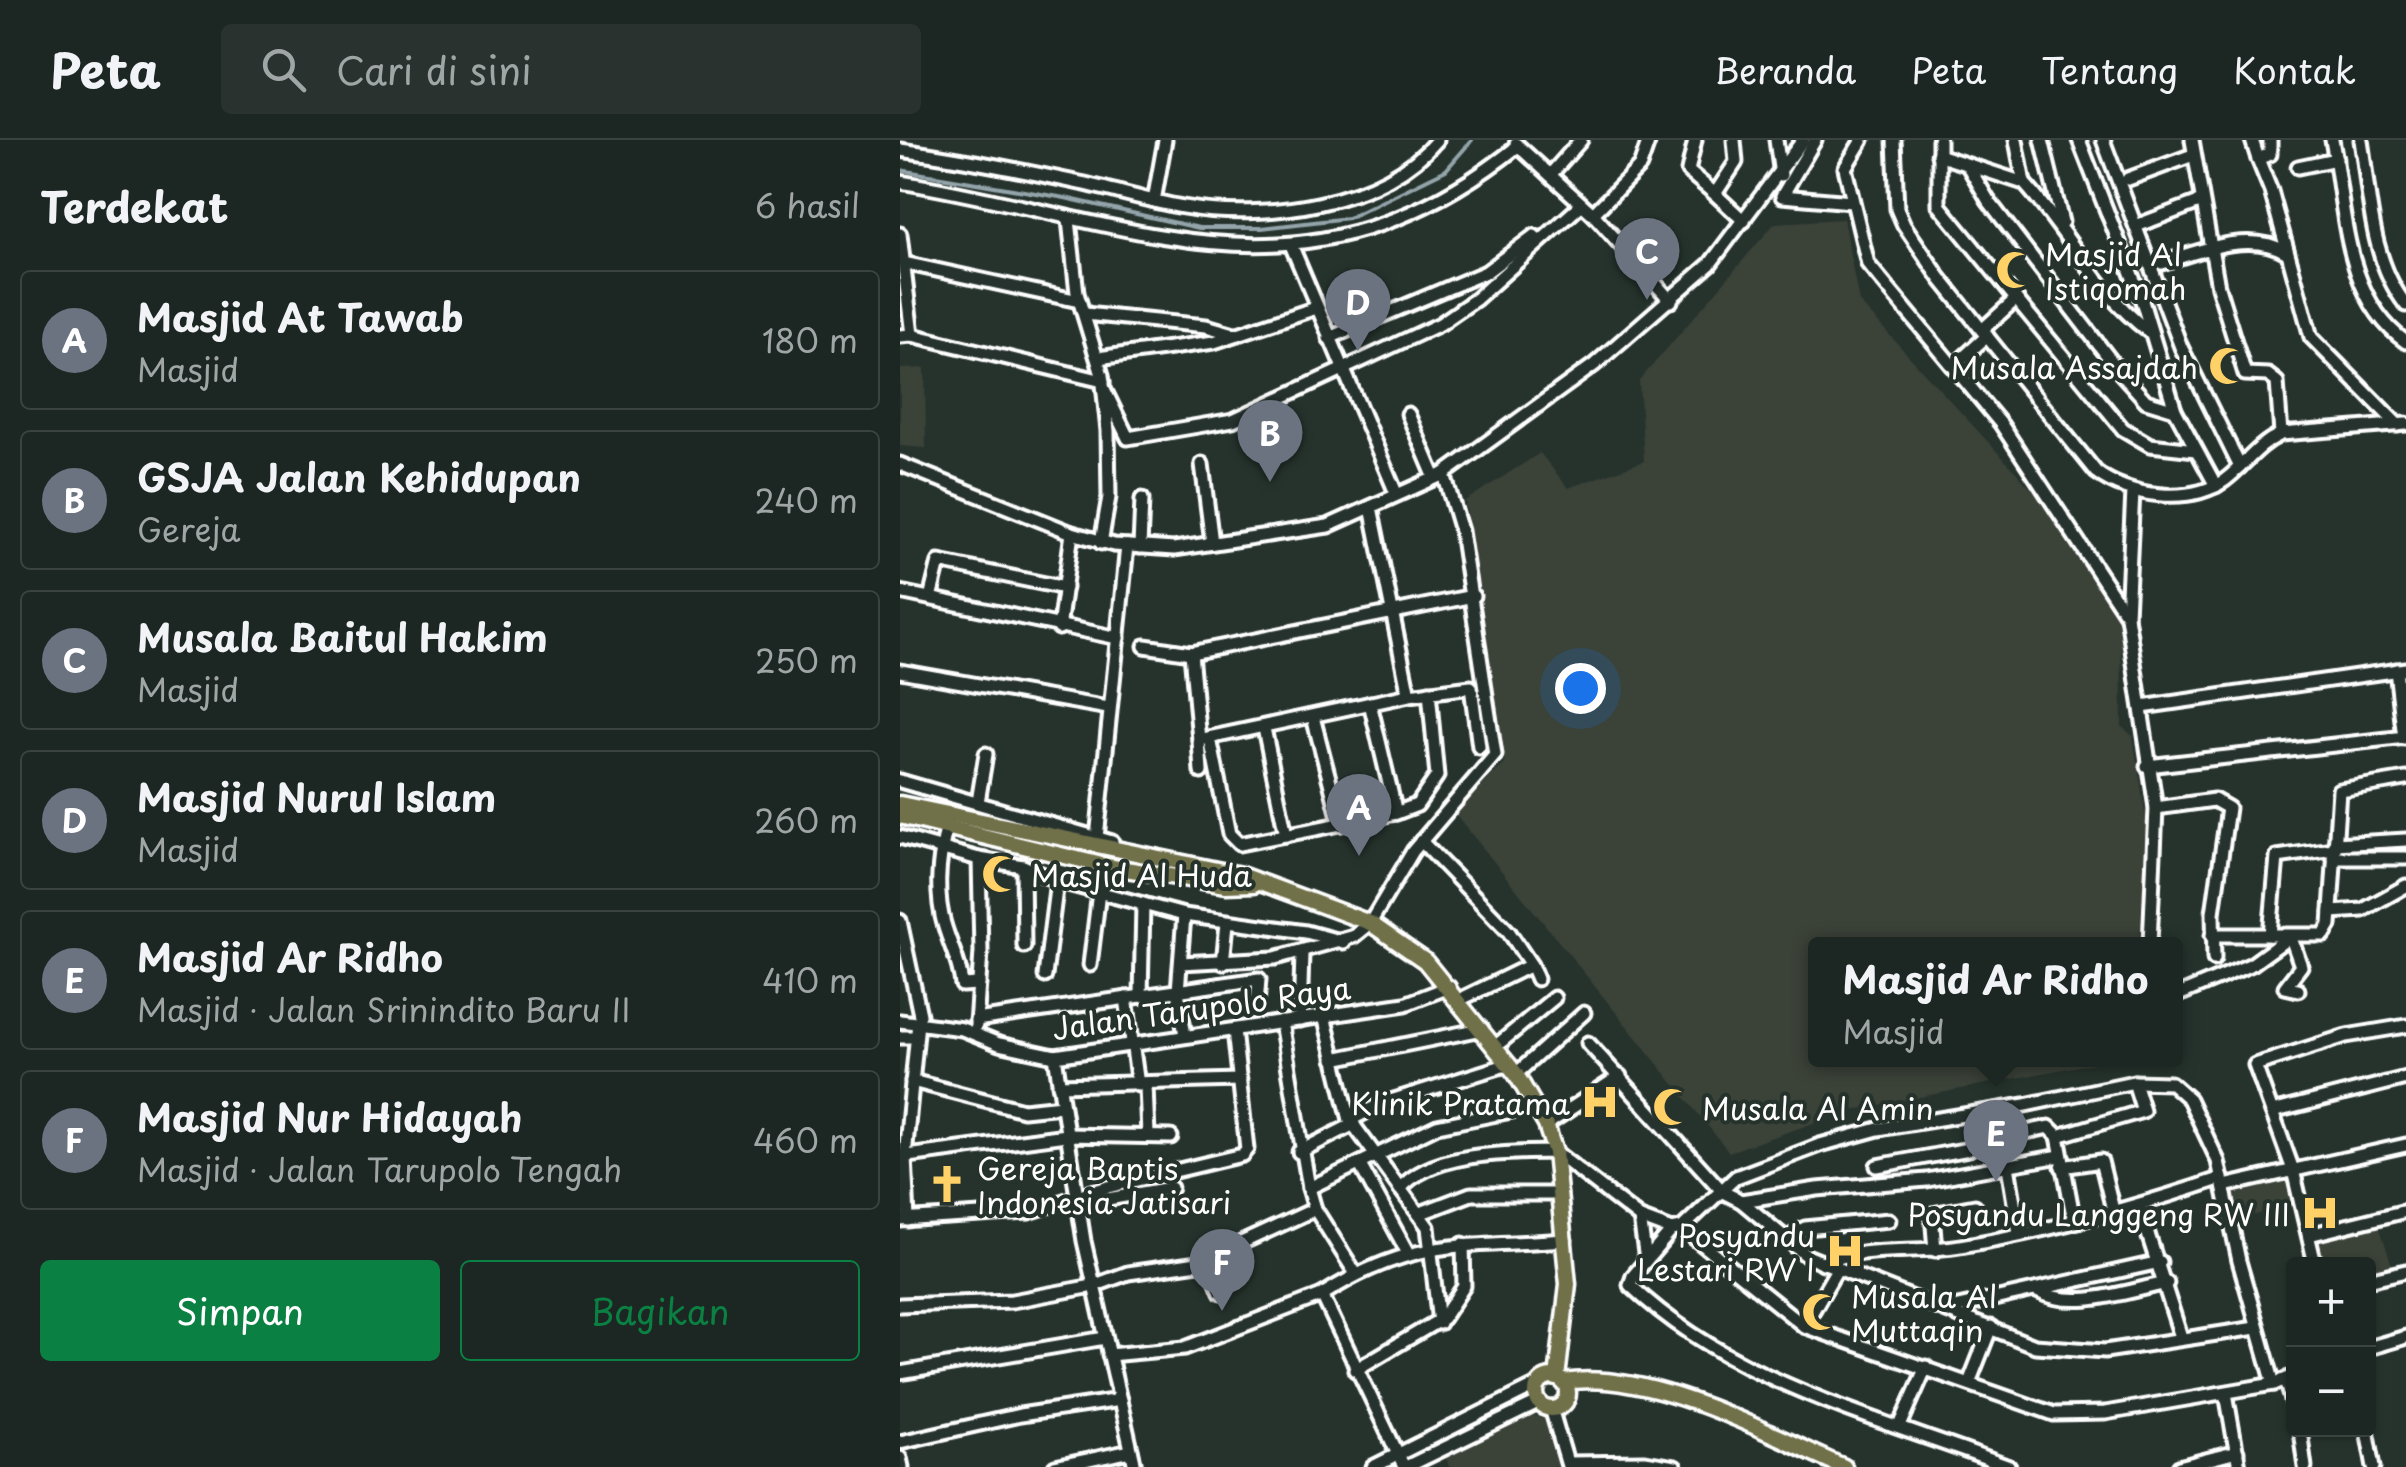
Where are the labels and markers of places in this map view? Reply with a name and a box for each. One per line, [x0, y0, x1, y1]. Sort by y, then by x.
pin: C [1614, 218, 1680, 300]
place label: Masjid Al Istiqomah [2045, 231, 2186, 310]
mosque icon: Masjid Al Istiqomah [1994, 249, 2036, 291]
pin: D [1326, 268, 1390, 351]
place label: Musala Assajdah [1951, 344, 2198, 389]
mosque icon: Musala Assajdah [2207, 345, 2249, 387]
pin: B [1238, 400, 1302, 482]
pin: A [1326, 774, 1392, 856]
place label: Masjid Al Huda [1031, 852, 1252, 897]
mosque icon: Masjid Al Huda [980, 853, 1022, 895]
place label: Klinik Pratama [1351, 1080, 1570, 1125]
hospital icon: Klinik Pratama [1579, 1081, 1621, 1123]
place label: Musala Al Amin [1702, 1085, 1934, 1130]
mosque icon: Musala Al Amin [1651, 1086, 1693, 1128]
pin: E [1964, 1100, 2028, 1182]
place label: Gereja Baptis Indonesia Jatisari [977, 1145, 1231, 1224]
church icon: Gereja Baptis Indonesia Jatisari [926, 1163, 968, 1205]
place label: Posyandu Langgeng RW III [1908, 1191, 2290, 1236]
hospital icon: Posyandu Langgeng RW III [2299, 1192, 2341, 1234]
place label: Posyandu Lestari RW I [1637, 1212, 1815, 1291]
pin: F [1190, 1228, 1254, 1311]
hospital icon: Posyandu Lestari RW I [1824, 1230, 1866, 1272]
place label: Musala Al Muttaqin [1851, 1273, 1997, 1352]
mosque icon: Musala Al Muttaqin [1800, 1291, 1842, 1333]

